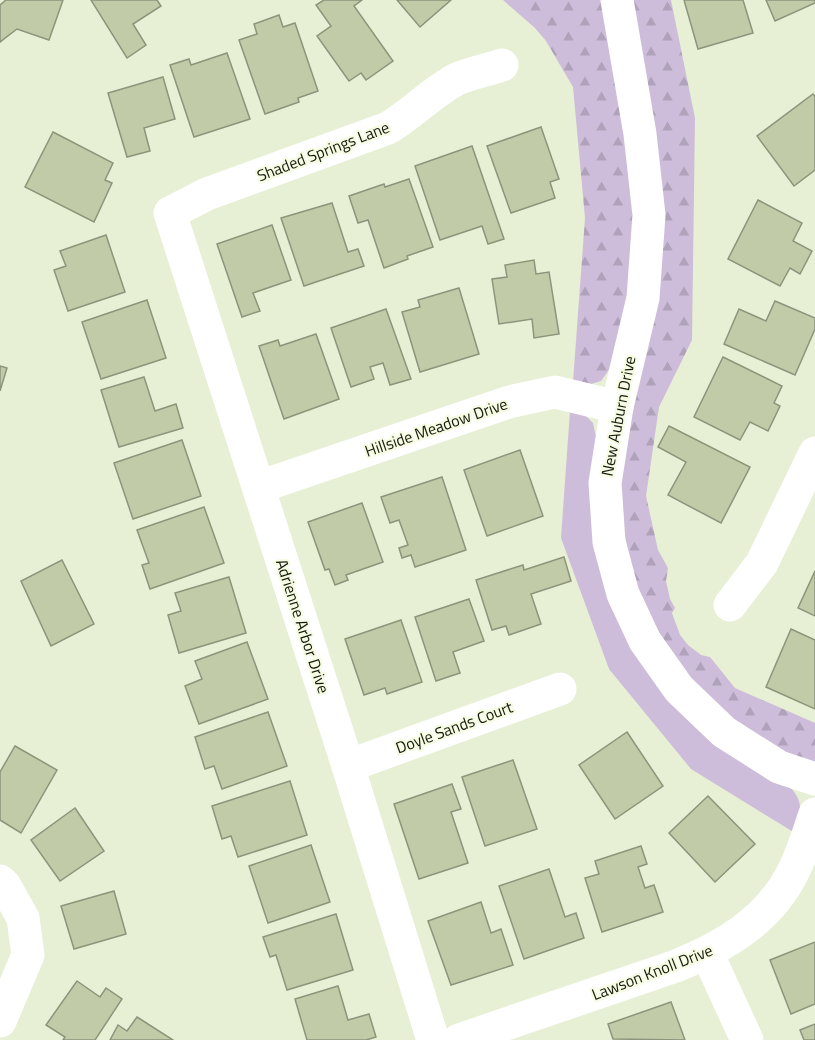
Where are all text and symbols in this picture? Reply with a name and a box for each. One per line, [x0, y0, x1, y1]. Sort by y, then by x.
street label: Shaded Springs Lane [253, 115, 393, 187]
street label: New Auburn Drive [595, 354, 641, 478]
street label: Hillside Meadow Drive [361, 391, 511, 463]
street label: Adrienne Arbor Drive [270, 556, 336, 696]
street label: Doyle Sands Court [392, 695, 516, 759]
street label: Lawson Knoll Drive [588, 938, 716, 1006]

